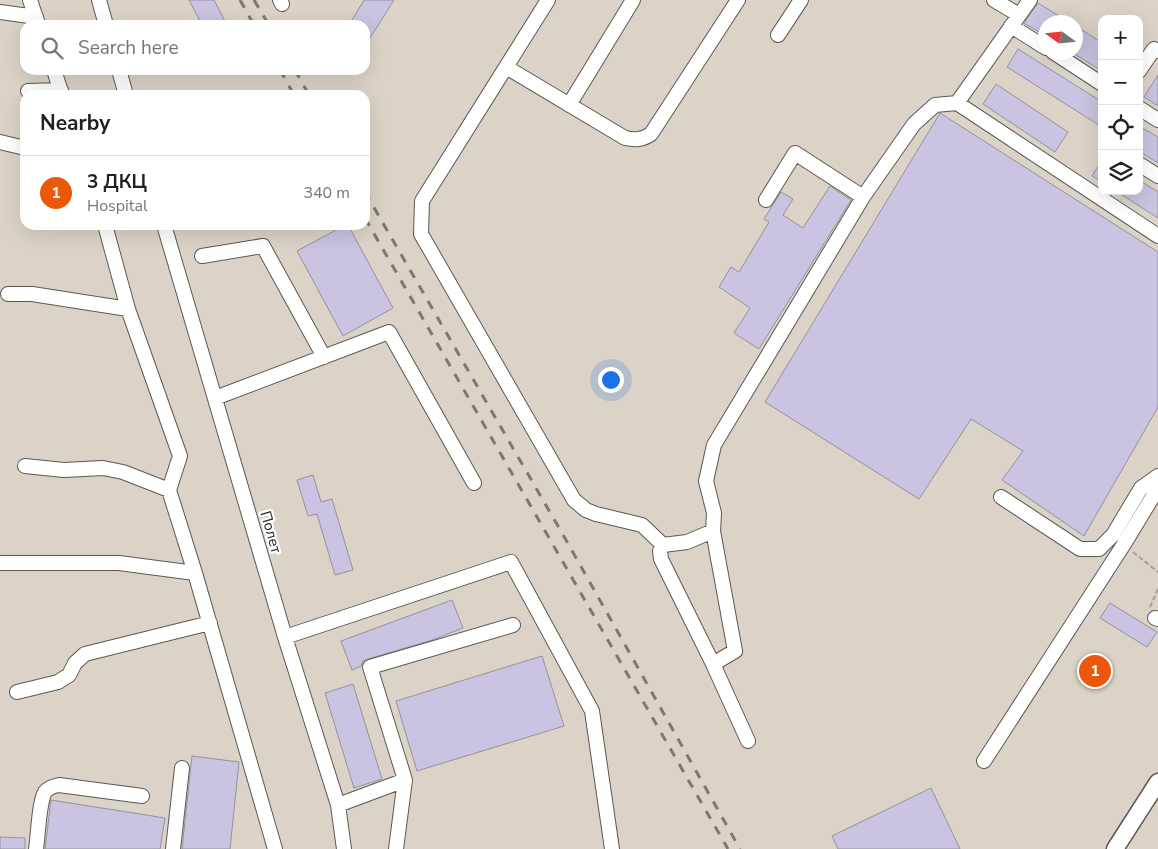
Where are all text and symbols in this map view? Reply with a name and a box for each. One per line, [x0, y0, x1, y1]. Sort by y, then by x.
north arrow [1038, 15, 1083, 60]
map controls [1098, 15, 1143, 195]
button: + [1098, 15, 1143, 60]
search box [20, 20, 370, 75]
icon: search [38, 34, 66, 62]
text: Search here [78, 35, 179, 61]
button: − [1098, 60, 1143, 105]
button: locate [1098, 105, 1143, 150]
text: Nearby [40, 109, 110, 137]
button: layers [1098, 150, 1143, 195]
text: 3 ДКЦ [87, 169, 147, 195]
text: 1 [51, 182, 61, 204]
text: 340 m [303, 182, 350, 204]
text: Hospital [87, 195, 148, 217]
your location [598, 367, 624, 393]
street label: Полет [255, 509, 287, 556]
pin: 1 [1079, 652, 1111, 690]

